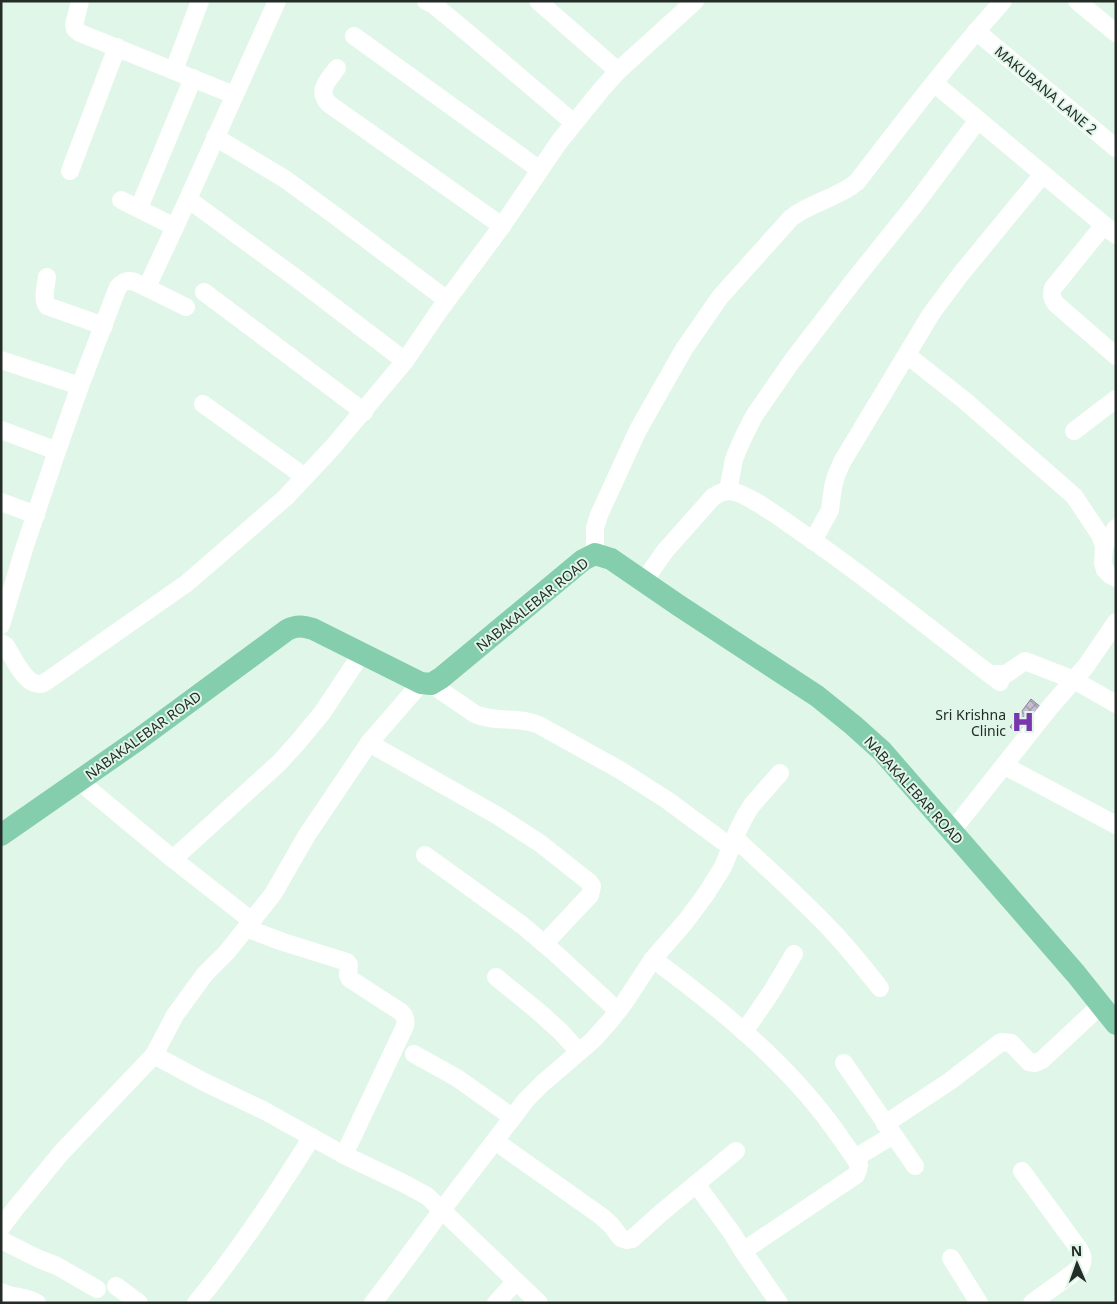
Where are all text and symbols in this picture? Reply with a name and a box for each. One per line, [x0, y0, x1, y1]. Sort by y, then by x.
street label: MAKUBANA LANE 2 [991, 42, 1101, 138]
street label: NABAKALEBAR ROAD [472, 553, 592, 655]
street label: NABAKALEBAR ROAD [81, 686, 205, 784]
place label: Sri Krishna Clinic [935, 705, 1006, 740]
hospital icon: Sri Krishna Clinic [1010, 709, 1036, 735]
street label: NABAKALEBAR ROAD [860, 732, 968, 848]
north arrow [1052, 1239, 1102, 1289]
text: N [1071, 1241, 1083, 1260]

